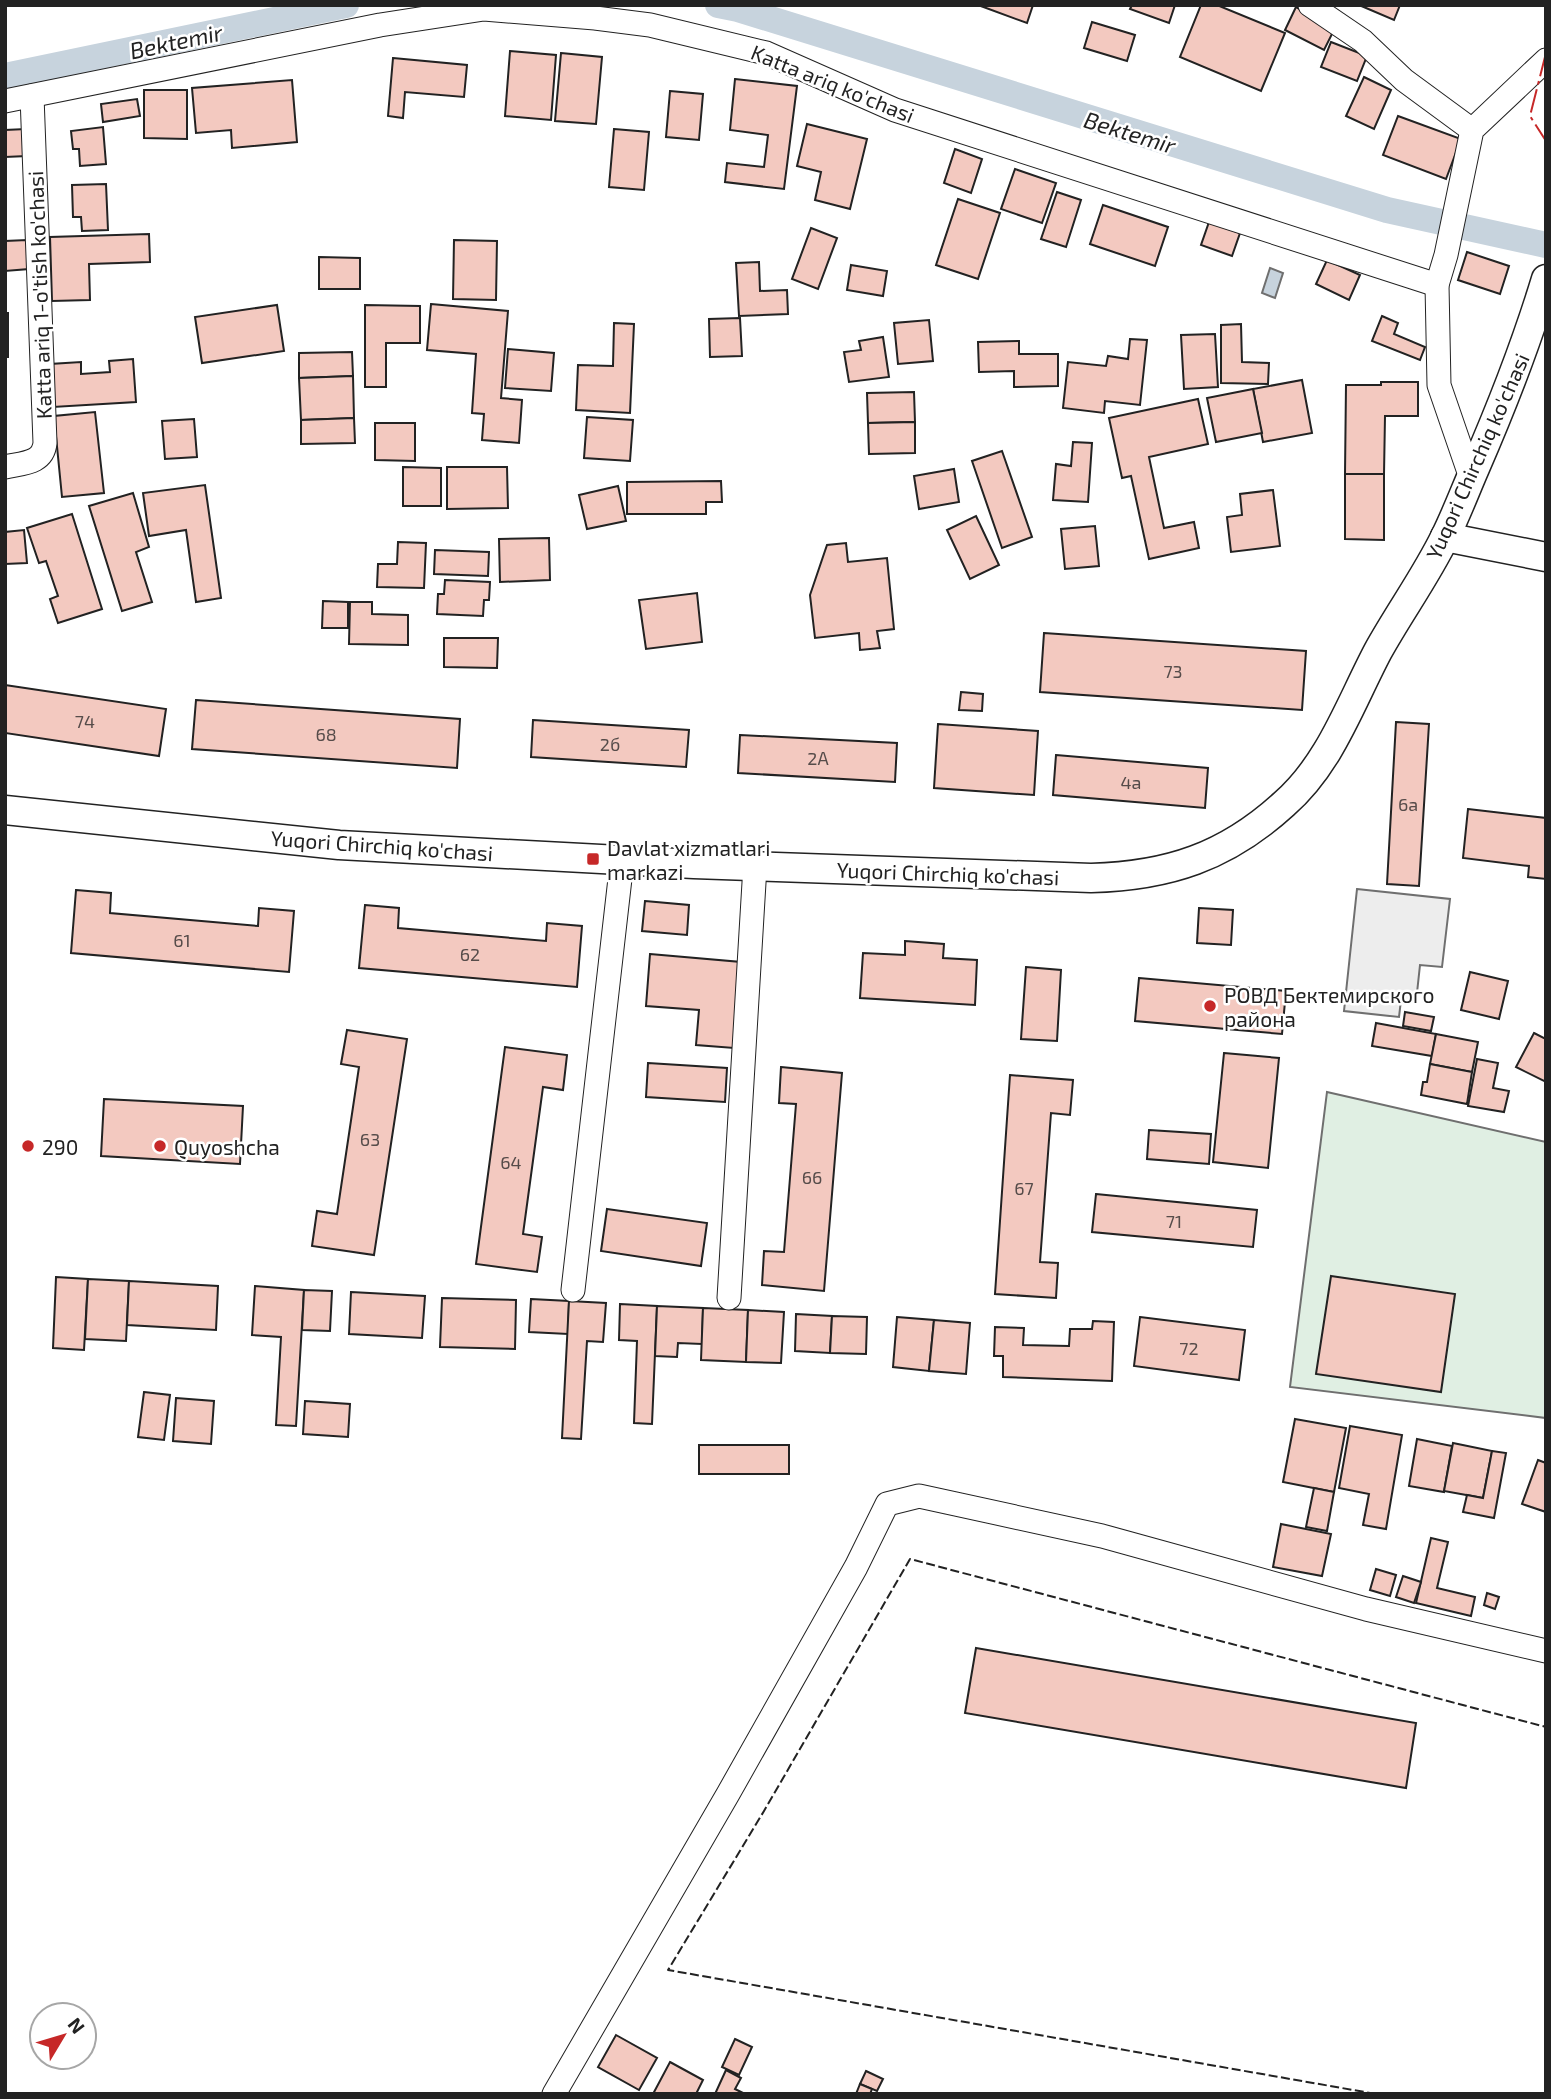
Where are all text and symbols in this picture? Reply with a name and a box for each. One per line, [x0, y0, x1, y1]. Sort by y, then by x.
water label: Bektemir [127, 17, 226, 65]
street label: Katta ariq ko'chasi [748, 39, 918, 127]
water label: Bektemir [1081, 105, 1180, 159]
street label: Katta ariq 1-o'tish ko'chasi [22, 171, 56, 419]
street label: Yuqori Chirchiq ko'chasi [1420, 349, 1534, 563]
house number: 73 [1163, 660, 1183, 682]
house number: 74 [75, 710, 95, 732]
house number: 68 [315, 723, 337, 745]
house number: 2б [600, 733, 620, 755]
house number: 2А [807, 747, 829, 769]
house number: 4а [1120, 771, 1142, 793]
house number: 6а [1398, 793, 1418, 815]
street label: Yuqori Chirchiq ko'chasi [270, 825, 494, 865]
place label: Davlat xizmatlari markazi [607, 835, 770, 884]
marker: Davlat xizmatlari markazi [585, 851, 601, 867]
street label: Yuqori Chirchiq ko'chasi [836, 857, 1060, 889]
house number: 61 [173, 929, 191, 951]
house number: 62 [460, 943, 480, 965]
place label: РОВД Бектемирского района [1224, 982, 1435, 1031]
marker: РОВД Бектемирского района [1202, 998, 1218, 1014]
house number: 63 [360, 1128, 380, 1150]
place label: 290 [42, 1134, 78, 1159]
place label: Quyoshcha [174, 1134, 280, 1160]
marker: 290 [20, 1138, 36, 1154]
marker: Quyoshcha [152, 1138, 168, 1154]
house number: 64 [500, 1151, 522, 1173]
house number: 66 [802, 1166, 822, 1188]
house number: 67 [1014, 1177, 1034, 1199]
house number: 71 [1166, 1210, 1182, 1232]
house number: 72 [1179, 1337, 1199, 1359]
north arrow [28, 2001, 98, 2071]
text: N [64, 2013, 90, 2038]

